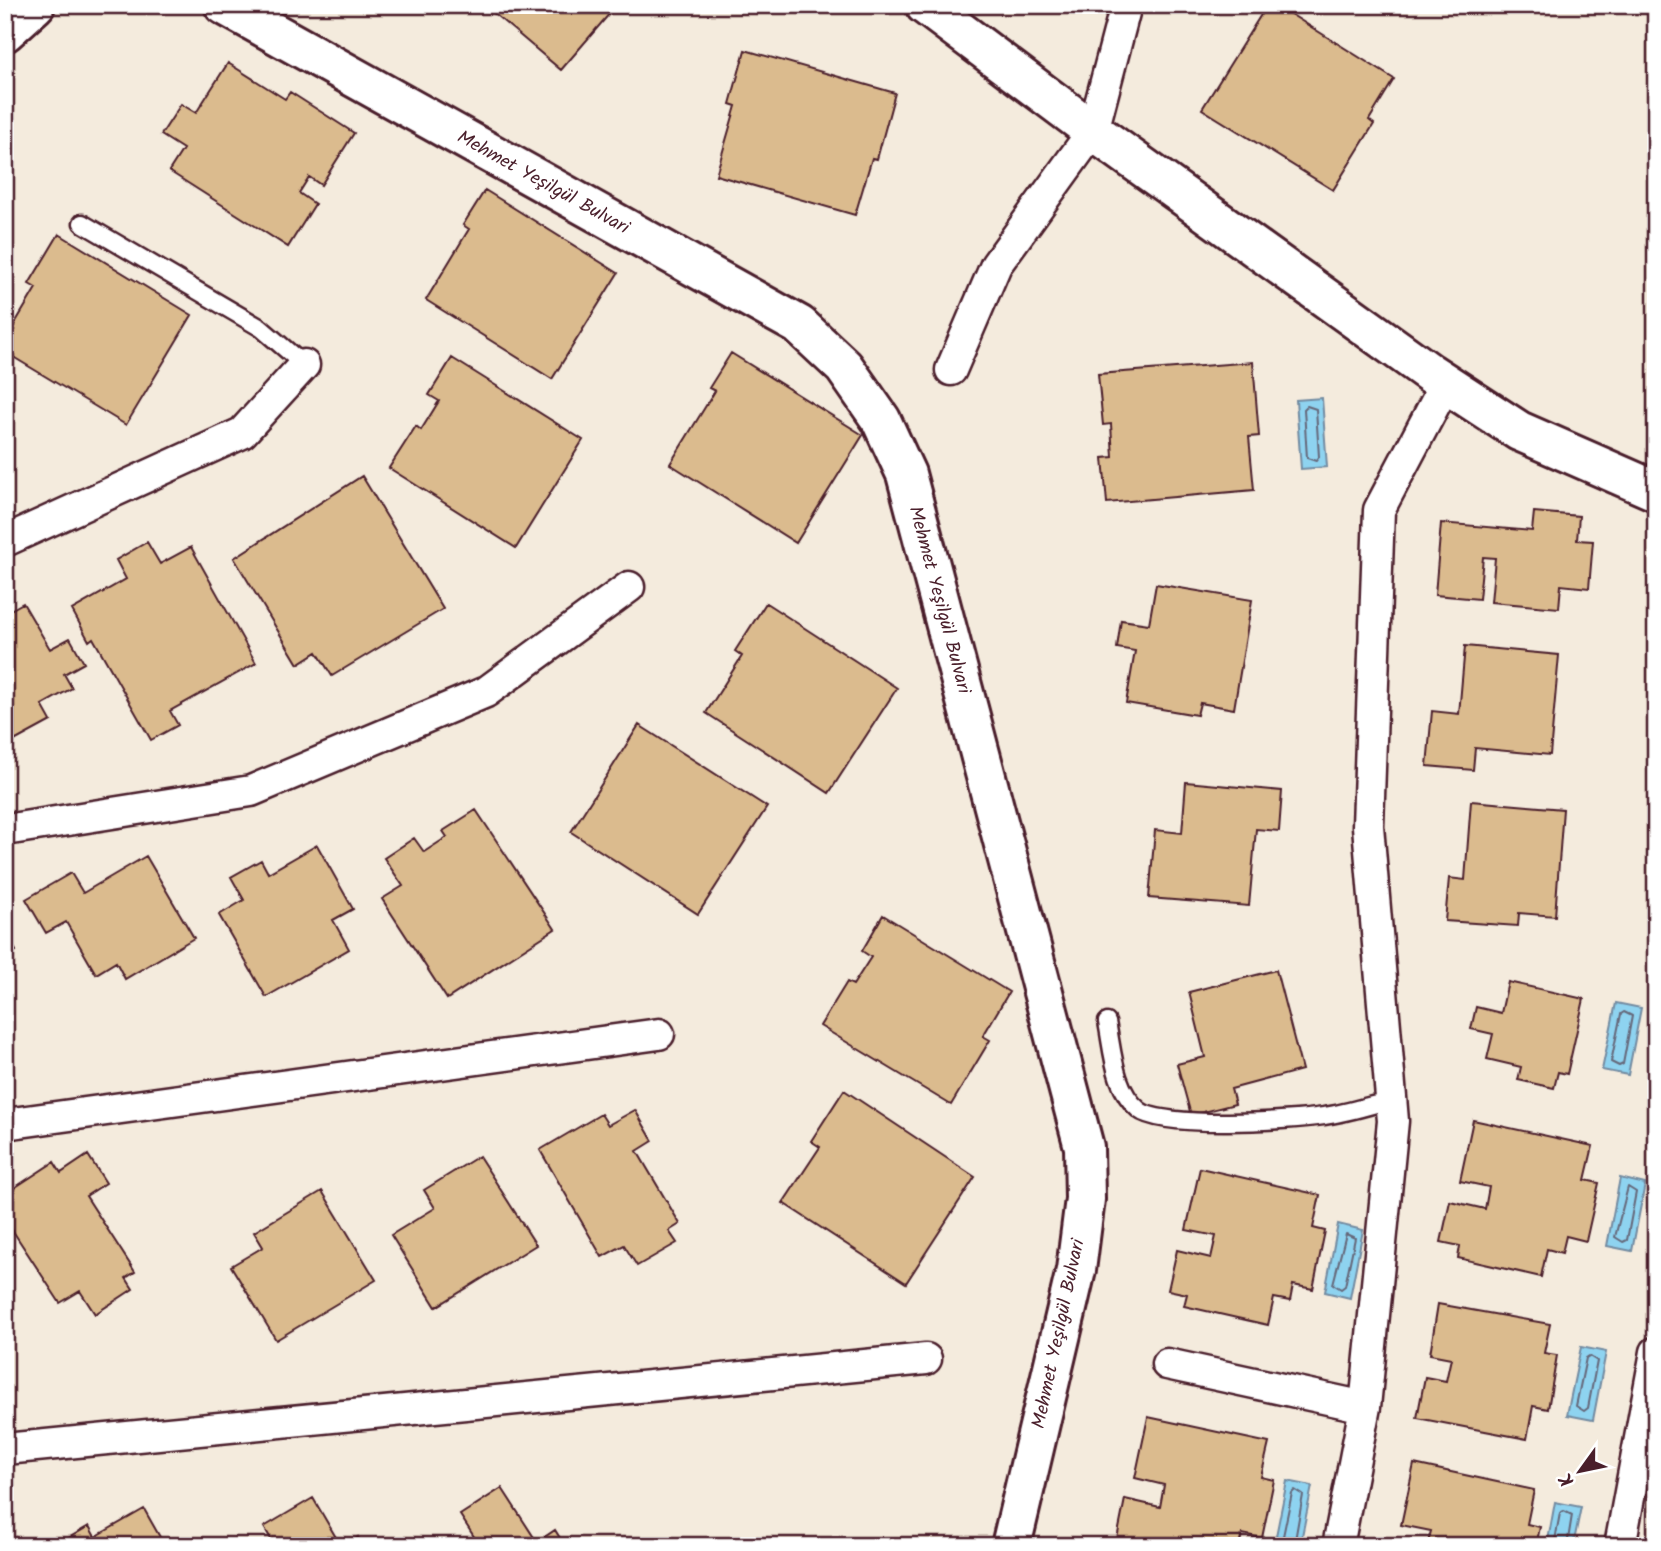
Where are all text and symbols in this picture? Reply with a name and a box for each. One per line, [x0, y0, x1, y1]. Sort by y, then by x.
street label: Mehmet Yeşilgül Bulvari [451, 123, 636, 244]
street label: Mehmet Yeşilgül Bulvari [900, 503, 979, 699]
street label: Mehmet Yeşilgül Bulvari [1024, 1235, 1094, 1432]
north arrow [1546, 1436, 1616, 1506]
text: K [1552, 1466, 1583, 1492]

